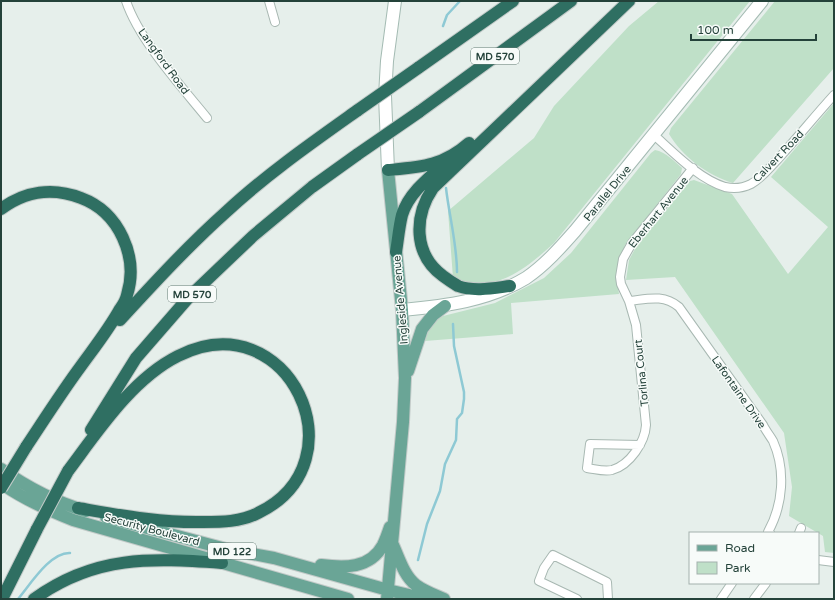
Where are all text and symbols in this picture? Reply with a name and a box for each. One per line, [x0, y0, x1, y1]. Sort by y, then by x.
scale bar [691, 16, 816, 42]
text: 100 m [697, 23, 734, 37]
street label: Langford Road [135, 26, 192, 97]
road number: MD 570 [471, 48, 519, 64]
street label: Calvert Road [750, 128, 807, 185]
street label: Parallel Drive [581, 163, 634, 224]
street label: Eberhart Avenue [626, 174, 691, 251]
street label: Ingleside Avenue [390, 255, 411, 345]
road number: MD 570 [168, 286, 216, 302]
street label: Torlina Court [632, 339, 651, 407]
street label: Lafontaine Drive [709, 354, 768, 431]
street label: Security Boulevard [103, 510, 201, 548]
legend [689, 532, 819, 584]
text: Road [725, 541, 755, 555]
road number: MD 122 [208, 543, 256, 559]
text: Park [725, 561, 751, 575]

